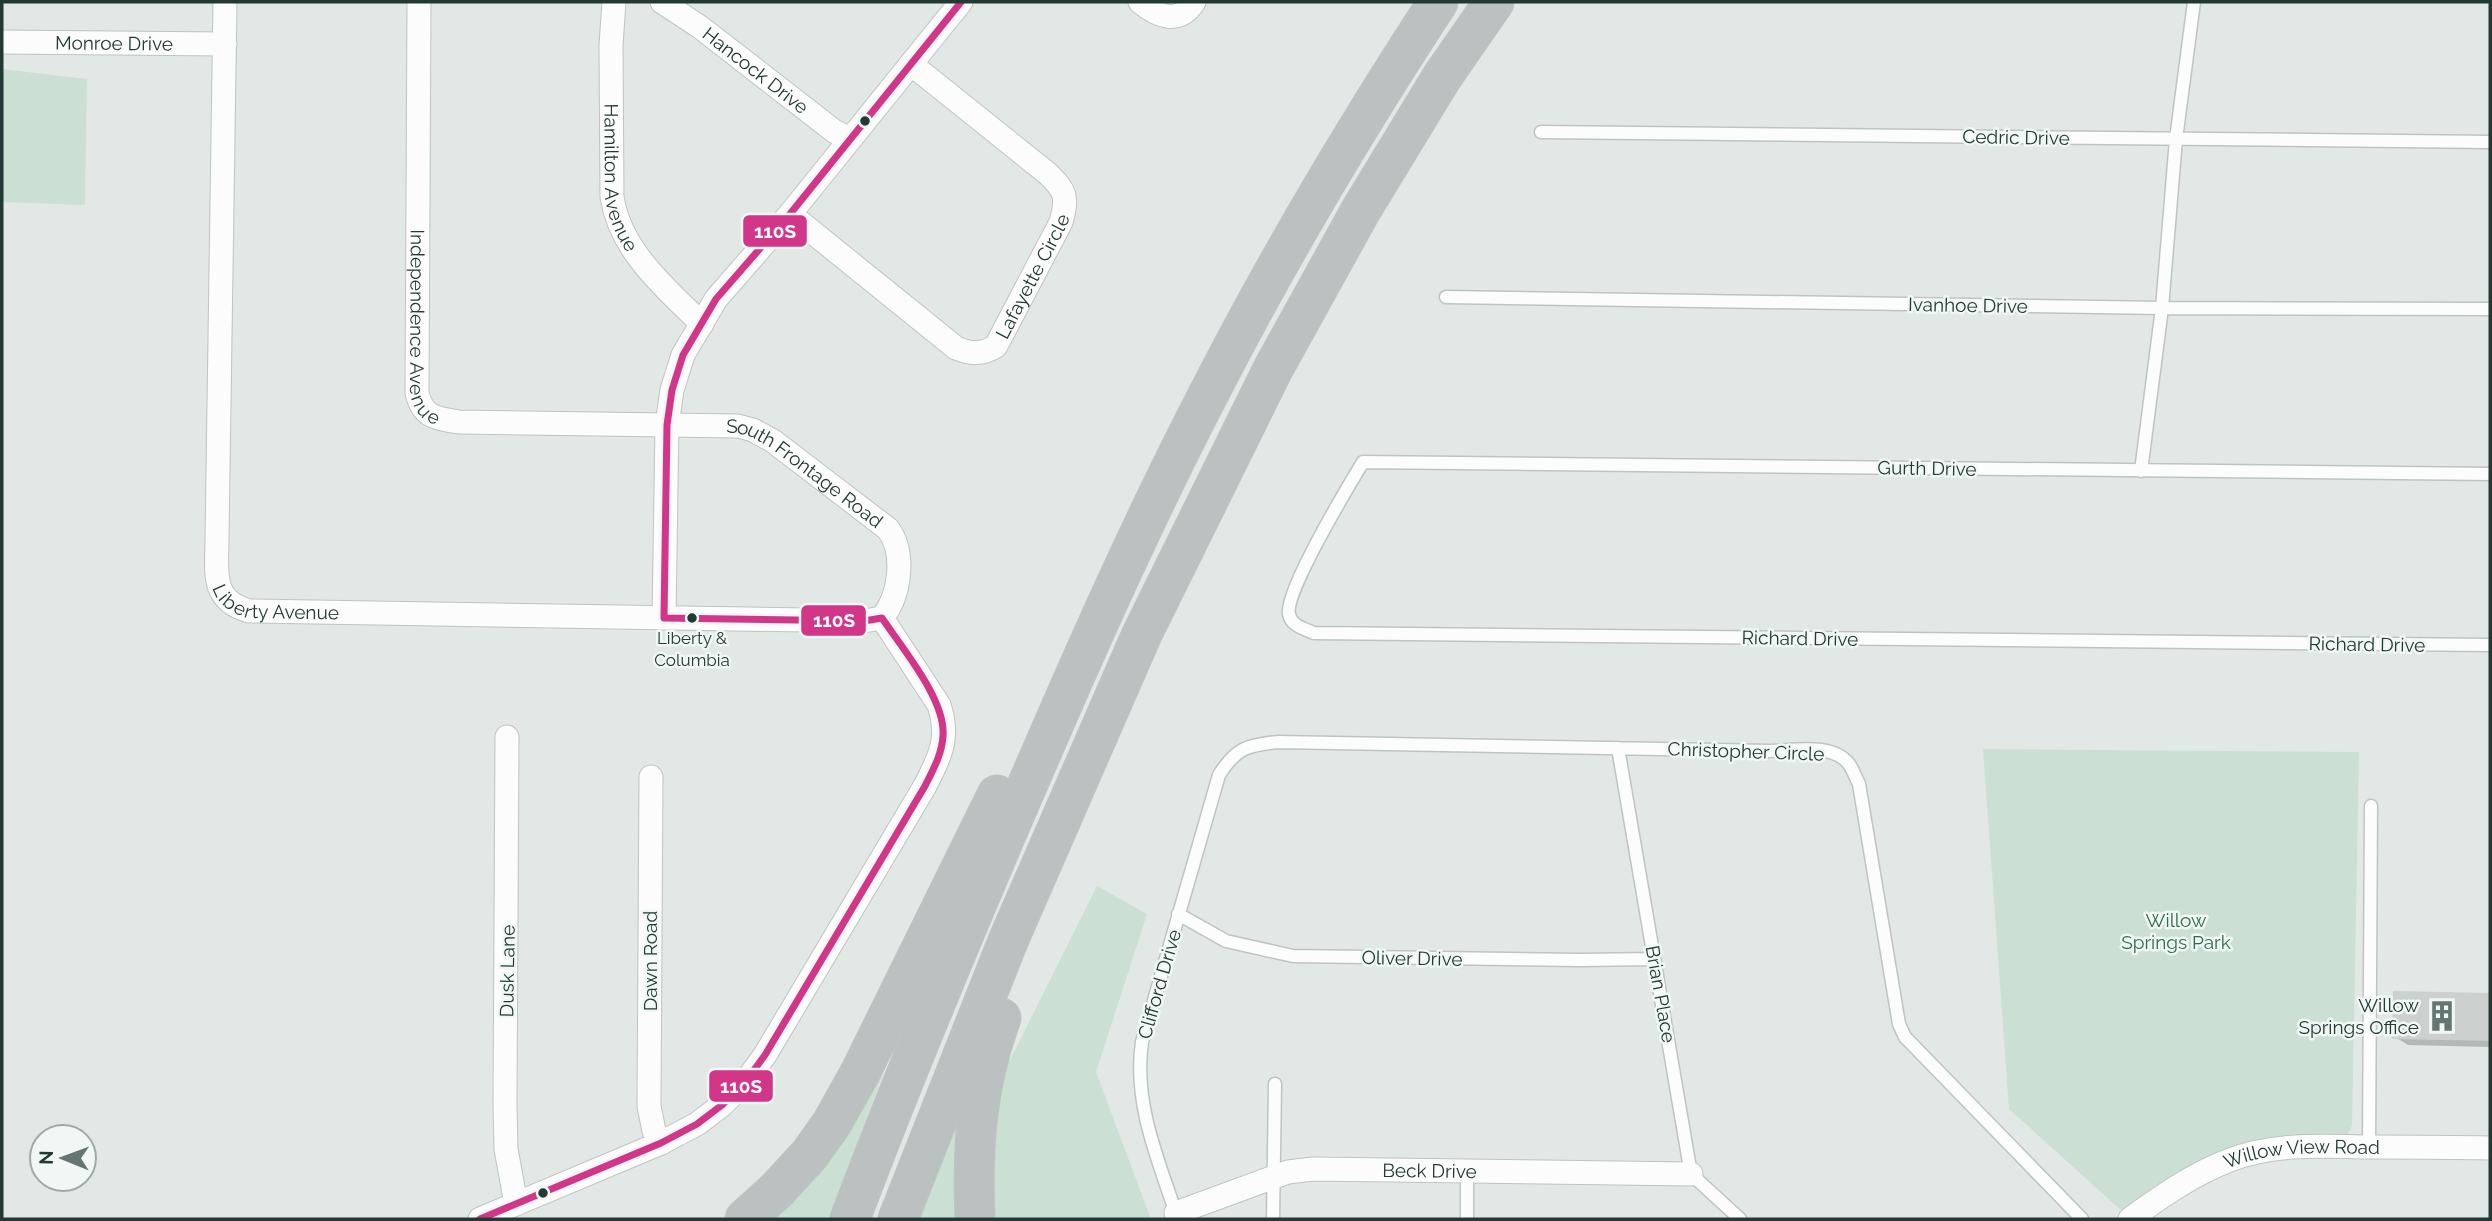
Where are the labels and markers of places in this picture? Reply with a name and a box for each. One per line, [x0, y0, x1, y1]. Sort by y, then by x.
unlabelled marker [858, 114, 872, 128]
marker: Liberty & Columbia [685, 611, 699, 625]
place label: Liberty & Columbia [654, 628, 730, 670]
place label: Willow Springs Office [2298, 994, 2420, 1038]
building icon: Willow Springs Office [2425, 999, 2459, 1033]
unlabelled marker [536, 1186, 550, 1200]

